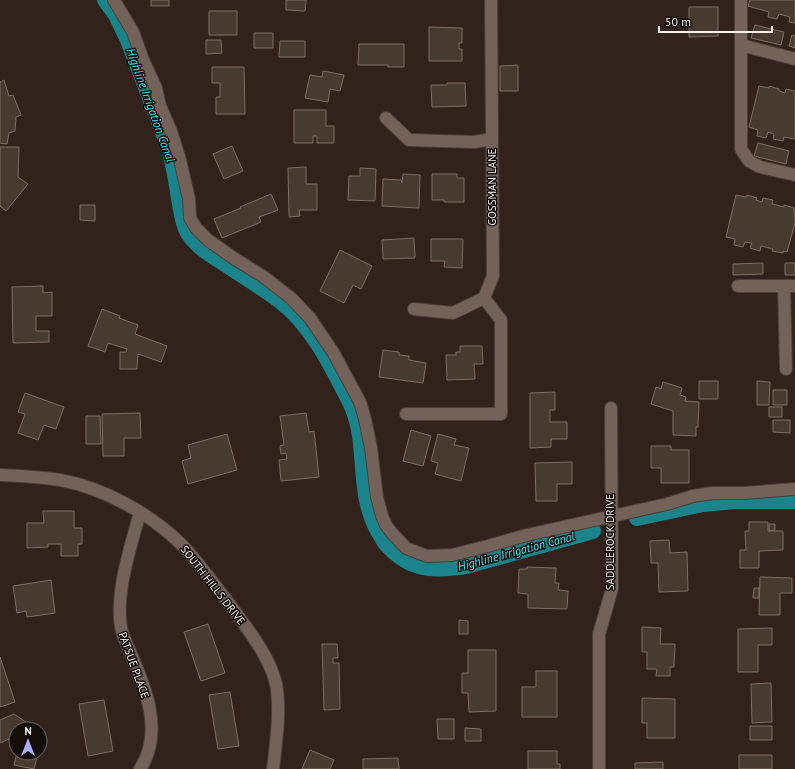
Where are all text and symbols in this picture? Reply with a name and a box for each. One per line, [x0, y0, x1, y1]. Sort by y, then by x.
scale bar [659, 8, 772, 34]
text: 50 m [665, 14, 691, 29]
water label: Highline Irrigation Canal [123, 46, 179, 165]
street label: GOSSMAN LANE [485, 148, 499, 225]
street label: SADDLEROCK DRIVE [603, 494, 617, 590]
water label: Highline Irrigation Canal [456, 528, 577, 574]
street label: SOUTH HILLS DRIVE [178, 543, 248, 628]
street label: PATSUE PLACE [116, 630, 152, 700]
north arrow [8, 721, 48, 761]
text: N [24, 724, 32, 738]

